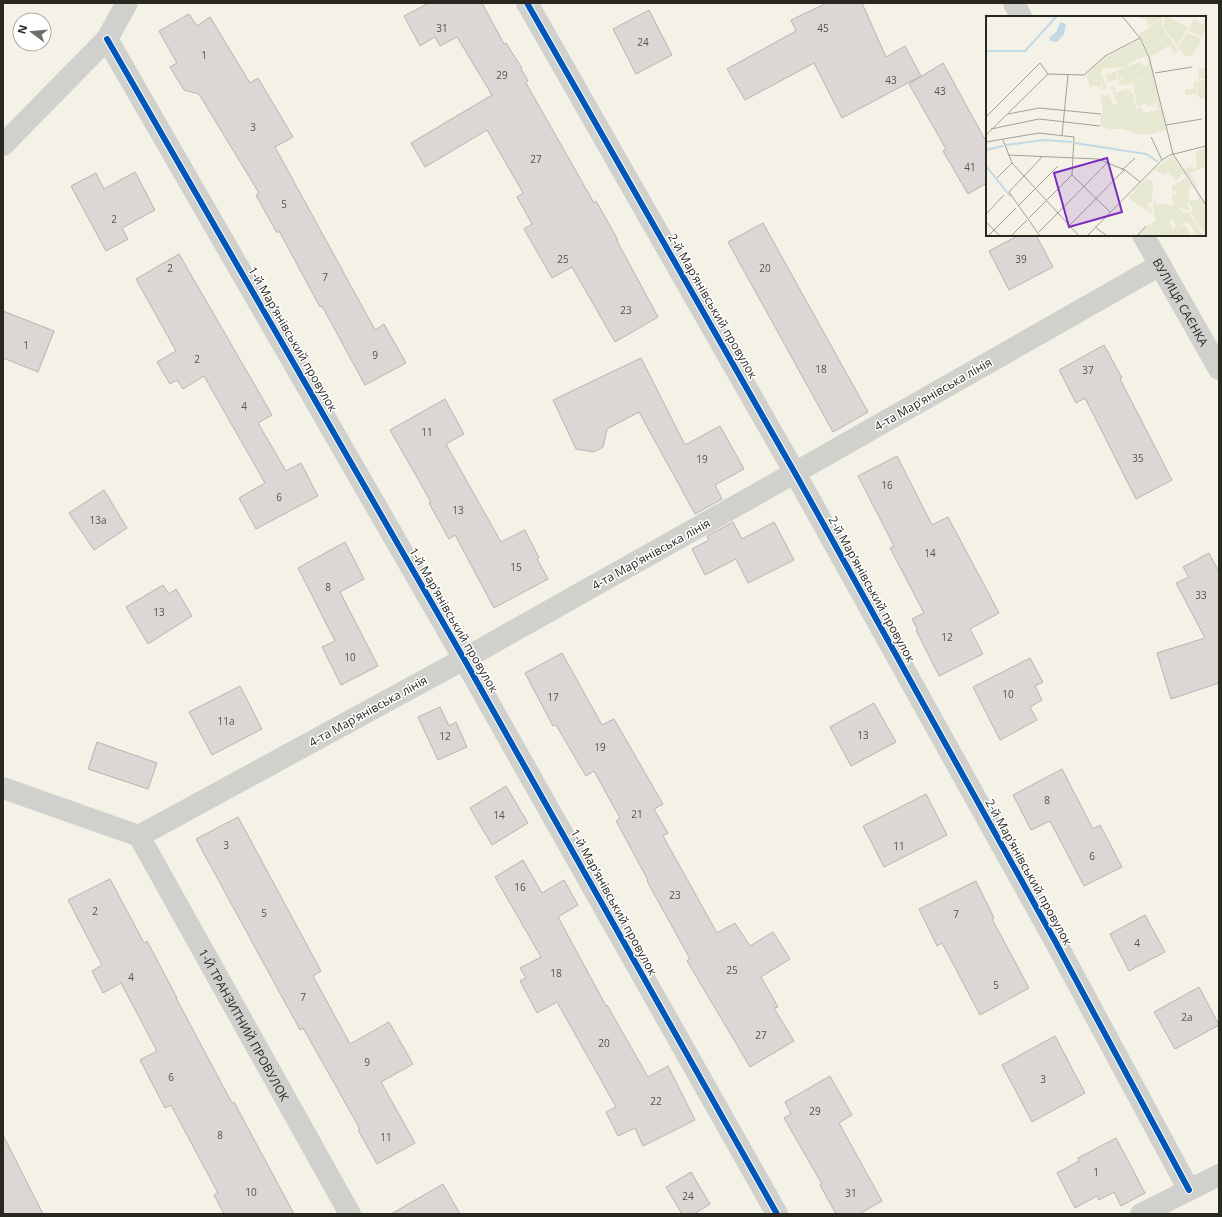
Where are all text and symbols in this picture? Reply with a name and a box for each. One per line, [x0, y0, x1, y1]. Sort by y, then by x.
north arrow [12, 12, 52, 52]
inset map [986, 16, 1206, 236]
house number: 31 [436, 21, 448, 35]
house number: 45 [817, 21, 829, 35]
text: N [13, 23, 30, 35]
house number: 24 [637, 35, 649, 49]
house number: 1 [201, 48, 207, 62]
house number: 29 [496, 68, 508, 82]
house number: 43 [885, 73, 897, 87]
house number: 43 [934, 84, 946, 98]
house number: 3 [250, 120, 256, 134]
house number: 27 [530, 152, 542, 166]
house number: 41 [964, 160, 976, 174]
house number: 5 [281, 197, 287, 211]
house number: 2 [111, 212, 117, 226]
street label: 2-й Марʼянівський провулок [664, 230, 762, 382]
house number: 25 [557, 252, 569, 266]
house number: 39 [1015, 252, 1027, 266]
street label: ВУЛИЦЯ САЄНКА [1149, 255, 1213, 350]
house number: 2 [167, 261, 173, 275]
house number: 20 [759, 261, 771, 275]
street label: 1-й Марʼянівський провулок [244, 263, 342, 415]
house number: 7 [322, 270, 328, 284]
house number: 23 [620, 303, 632, 317]
house number: 1 [23, 338, 29, 352]
house number: 9 [372, 348, 378, 362]
house number: 2 [194, 352, 200, 366]
street label: 4-та Марʼянівська лінія [871, 353, 995, 435]
house number: 18 [815, 362, 827, 376]
house number: 37 [1082, 363, 1094, 377]
house number: 4 [241, 399, 247, 413]
house number: 11 [421, 425, 433, 439]
house number: 35 [1132, 451, 1144, 465]
house number: 19 [696, 452, 708, 466]
house number: 16 [881, 478, 893, 492]
house number: 6 [276, 490, 282, 504]
house number: 13 [452, 503, 464, 517]
house number: 13а [90, 513, 107, 527]
street label: 2-й Марʼянівський провулок [825, 513, 920, 666]
street label: 4-та Марʼянівська лінія [589, 514, 713, 594]
street label: 1-й Марʼянівський провулок [405, 544, 503, 696]
house number: 14 [924, 546, 936, 560]
house number: 15 [510, 560, 522, 574]
house number: 8 [325, 580, 331, 594]
house number: 33 [1195, 588, 1207, 602]
house number: 13 [153, 605, 165, 619]
house number: 12 [941, 630, 953, 644]
house number: 10 [344, 650, 356, 664]
street label: 4-та Марʼянівська лінія [306, 671, 430, 751]
house number: 10 [1002, 687, 1014, 701]
house number: 17 [547, 690, 559, 704]
house number: 11а [218, 714, 235, 728]
house number: 13 [857, 728, 869, 742]
house number: 12 [439, 729, 451, 743]
house number: 19 [594, 740, 606, 754]
house number: 8 [1044, 793, 1050, 807]
street label: 2-й Марʼянівський провулок [982, 796, 1077, 949]
house number: 21 [631, 807, 643, 821]
house number: 14 [493, 808, 505, 822]
street label: 1-й Марʼянівський провулок [567, 826, 662, 979]
house number: 3 [223, 838, 229, 852]
house number: 11 [893, 839, 905, 853]
house number: 6 [1089, 849, 1095, 863]
house number: 16 [514, 880, 526, 894]
house number: 23 [669, 888, 681, 902]
house number: 2 [92, 904, 98, 918]
house number: 5 [261, 906, 267, 920]
house number: 7 [953, 907, 959, 921]
house number: 4 [1134, 936, 1140, 950]
street label: 1-Й ТРАНЗИТНИЙ ПРОВУЛОК [195, 945, 294, 1104]
house number: 25 [726, 963, 738, 977]
house number: 18 [550, 966, 562, 980]
house number: 4 [128, 970, 134, 984]
house number: 5 [993, 978, 999, 992]
house number: 7 [300, 990, 306, 1004]
house number: 2а [1181, 1010, 1193, 1024]
house number: 27 [755, 1028, 767, 1042]
house number: 20 [598, 1036, 610, 1050]
house number: 9 [364, 1055, 370, 1069]
house number: 6 [168, 1070, 174, 1084]
house number: 3 [1040, 1072, 1046, 1086]
house number: 22 [650, 1094, 662, 1108]
house number: 29 [809, 1104, 821, 1118]
house number: 8 [217, 1128, 223, 1142]
house number: 11 [380, 1130, 392, 1144]
house number: 1 [1093, 1165, 1099, 1179]
house number: 10 [245, 1185, 257, 1199]
house number: 31 [845, 1186, 857, 1200]
house number: 24 [682, 1189, 694, 1203]

